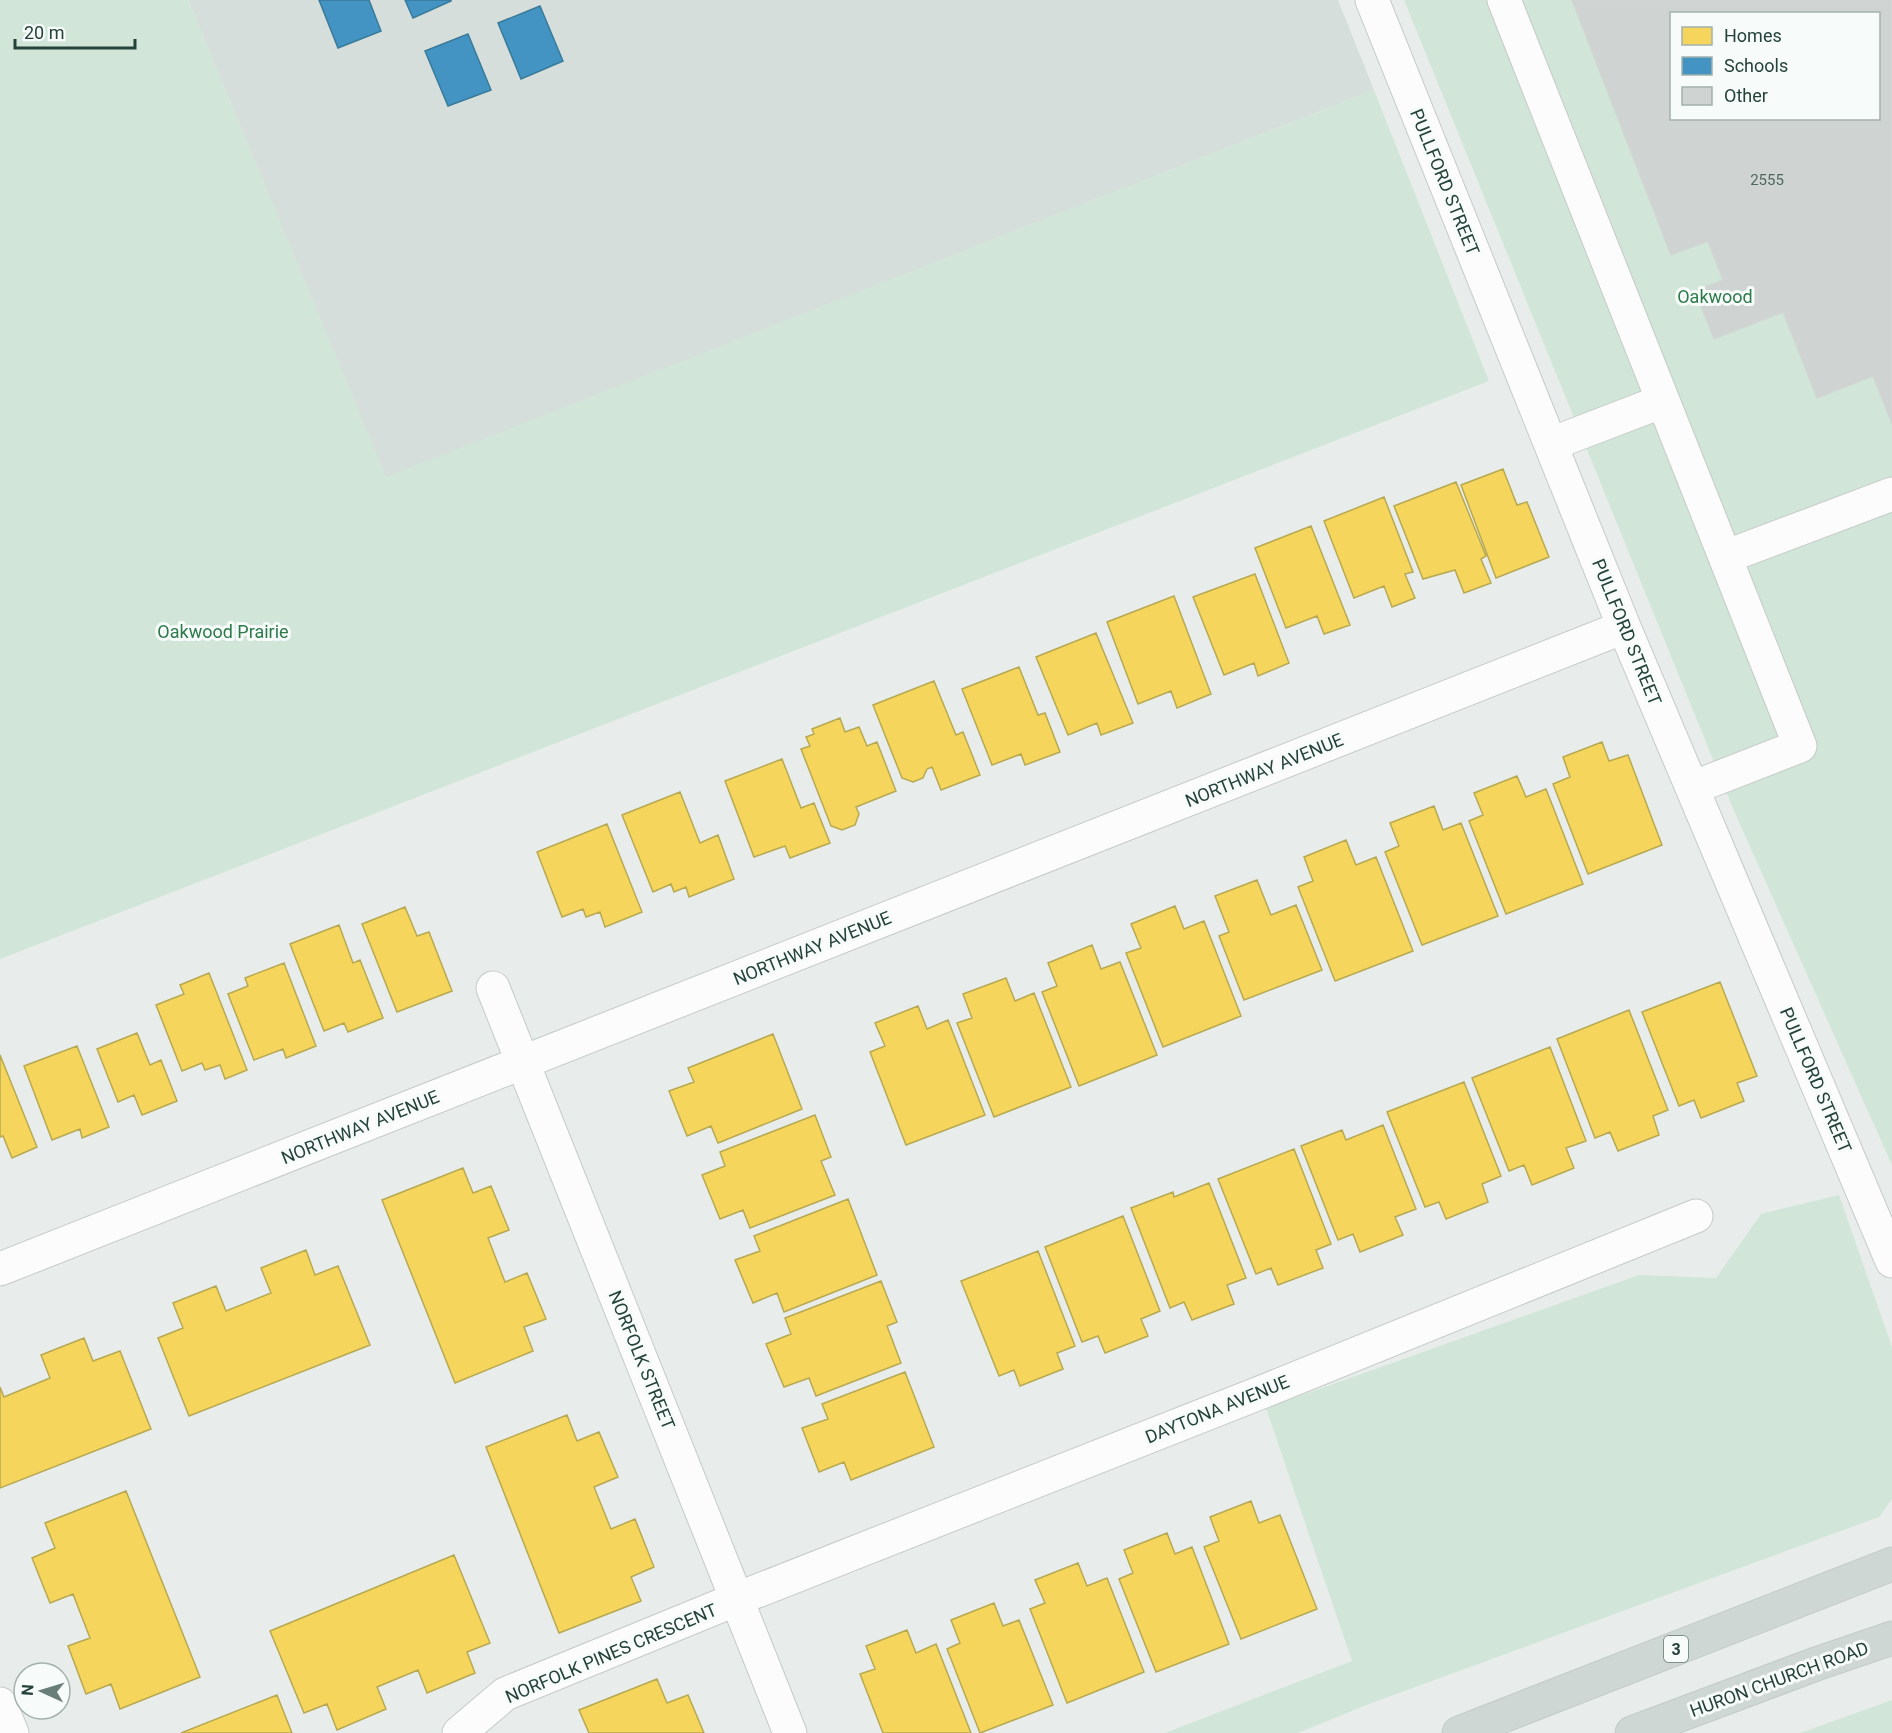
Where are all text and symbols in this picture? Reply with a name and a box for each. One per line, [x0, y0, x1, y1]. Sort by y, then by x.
scale bar [15, 12, 135, 50]
legend [1670, 12, 1880, 120]
text: 20 m [24, 22, 64, 43]
text: Homes [1724, 25, 1782, 46]
text: Schools [1724, 55, 1788, 76]
text: Other [1724, 85, 1768, 106]
street label: PULLFORD STREET [1406, 106, 1484, 259]
house number: 2555 [1750, 171, 1784, 189]
park label: Oakwood [1677, 286, 1753, 307]
street label: PULLFORD STREET [1588, 556, 1666, 709]
park label: Oakwood Prairie [157, 621, 289, 642]
street label: NORTHWAY AVENUE [1182, 729, 1346, 811]
street label: NORTHWAY AVENUE [730, 907, 894, 989]
street label: PULLFORD STREET [1776, 1004, 1856, 1156]
street label: NORTHWAY AVENUE [278, 1086, 442, 1168]
street label: NORFOLK STREET [605, 1287, 680, 1433]
street label: DAYTONA AVENUE [1142, 1371, 1292, 1447]
street label: NORFOLK PINES CRESCENT [502, 1599, 720, 1707]
road number: 3 [1664, 1636, 1688, 1662]
street label: HURON CHURCH ROAD [1687, 1637, 1871, 1721]
north arrow [12, 1661, 72, 1721]
text: N [18, 1684, 37, 1696]

